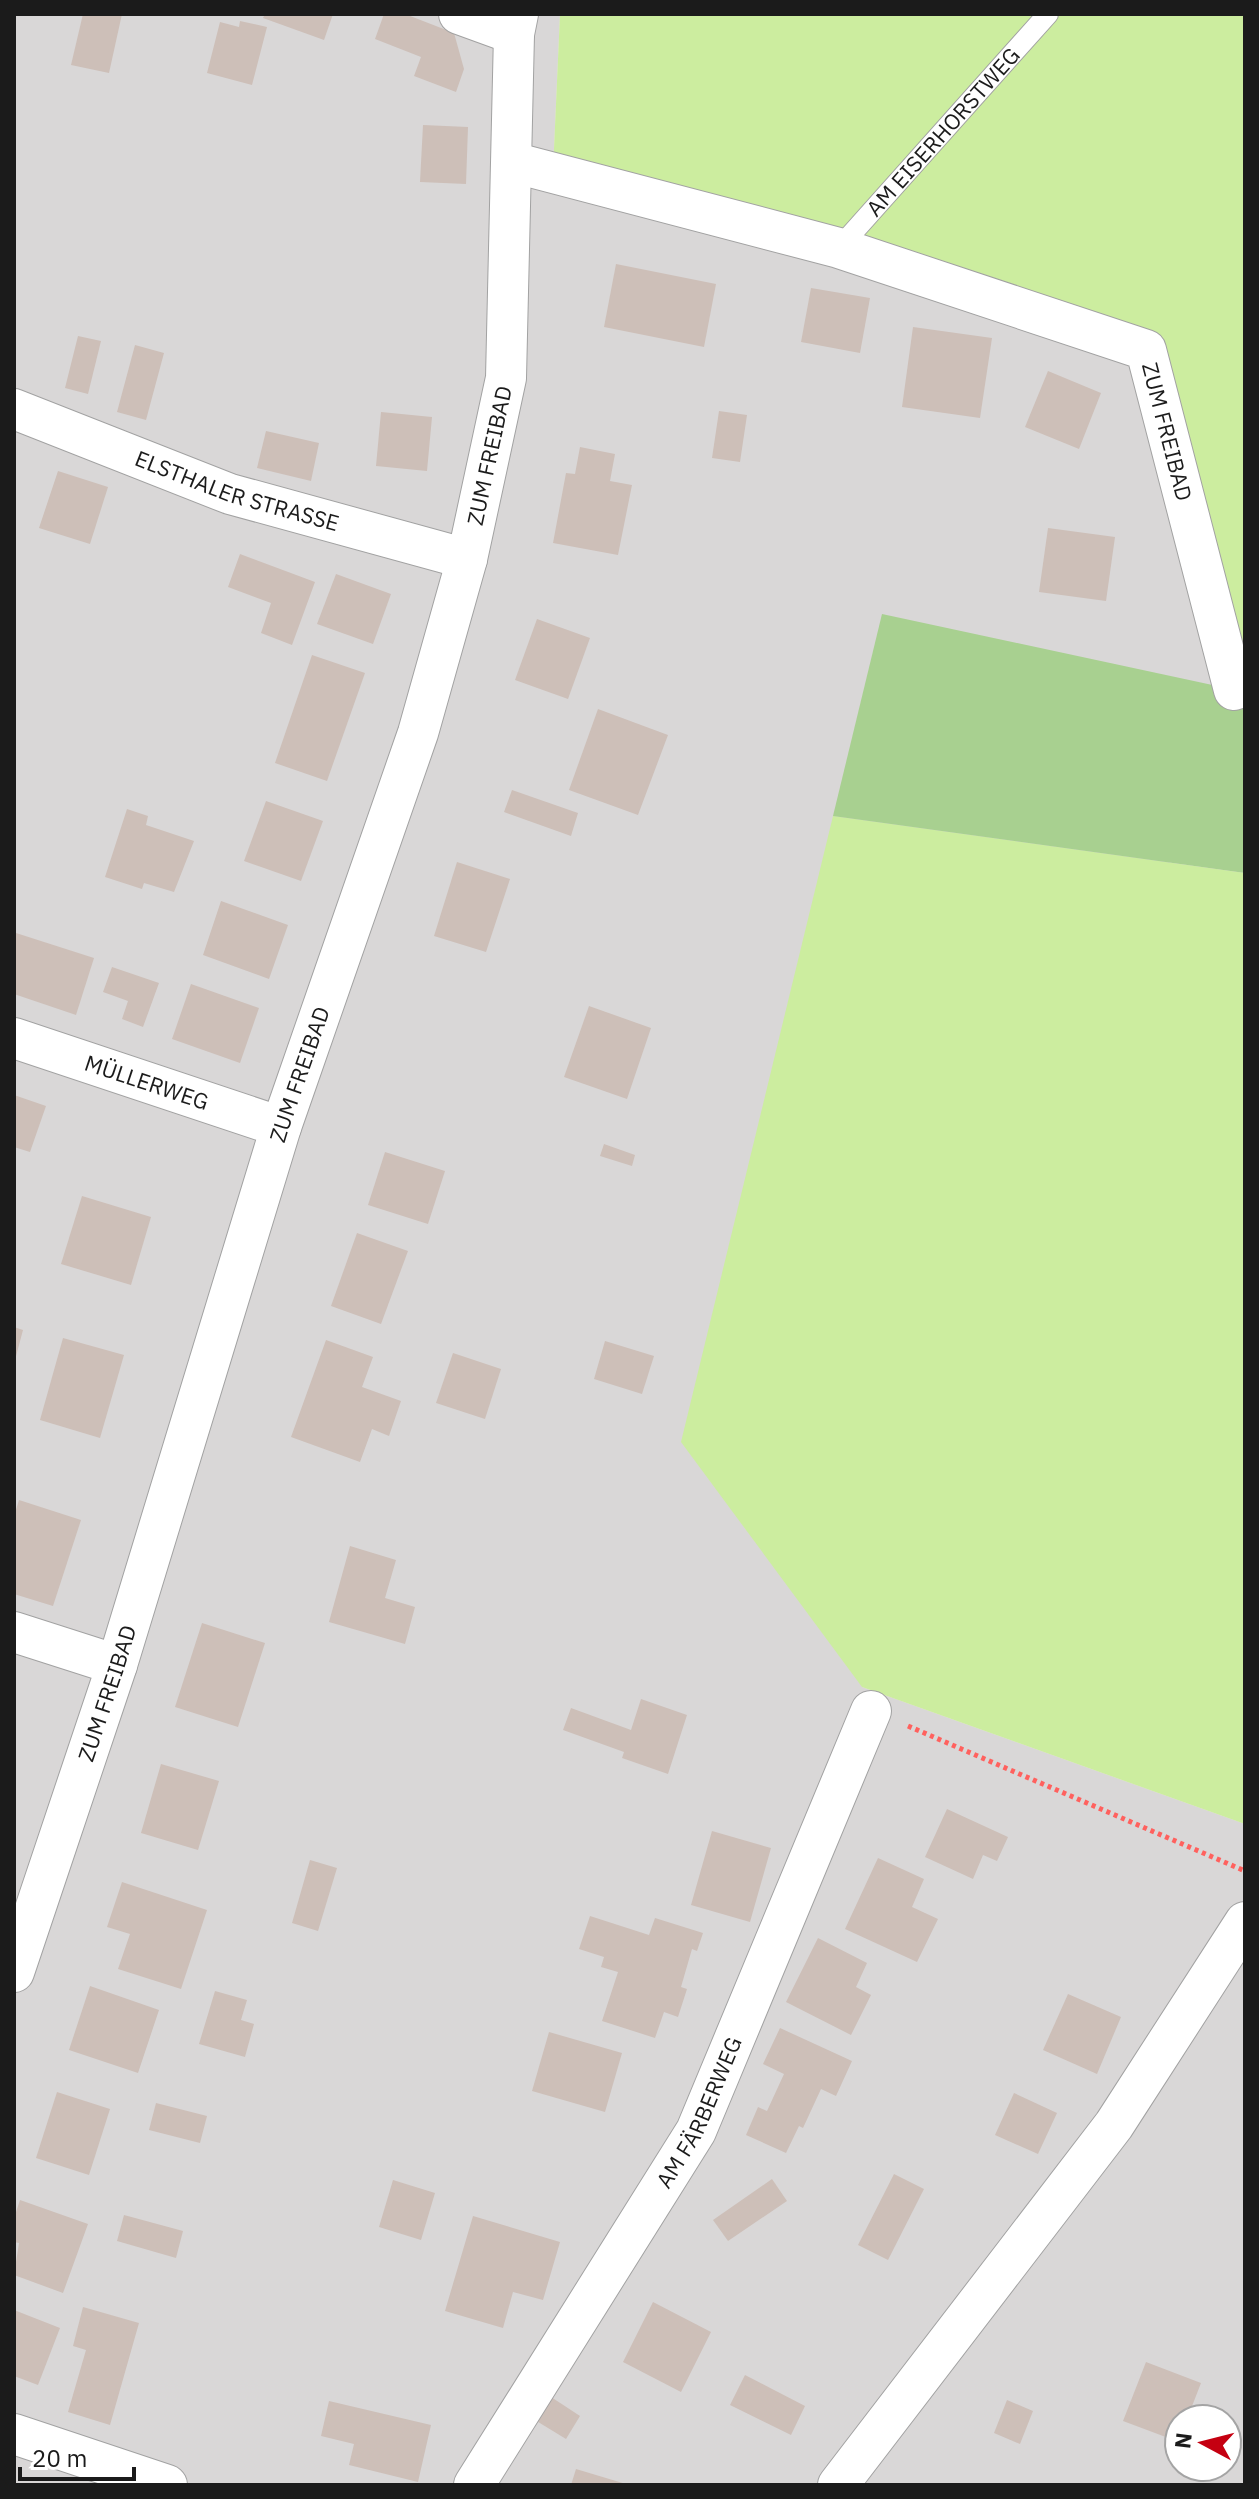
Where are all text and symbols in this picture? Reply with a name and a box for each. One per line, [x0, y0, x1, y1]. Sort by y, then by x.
street label: AM EISERHORSTWEG [859, 41, 1026, 222]
street label: ZUM FREIBAD [1136, 359, 1199, 504]
street label: ZUM FREIBAD [460, 383, 518, 528]
street label: ELSTHALER STRASSE [131, 443, 342, 537]
street label: ZUM FREIBAD [262, 1002, 336, 1146]
street label: MÜLLERWEG [81, 1048, 213, 1116]
street label: ZUM FREIBAD [71, 1621, 142, 1765]
street label: AM FÄRBERWEG [649, 2032, 748, 2193]
north arrow [1163, 2403, 1243, 2483]
scale bar [20, 2431, 134, 2481]
text: N [1167, 2431, 1198, 2450]
text: 20 m [32, 2442, 87, 2474]

